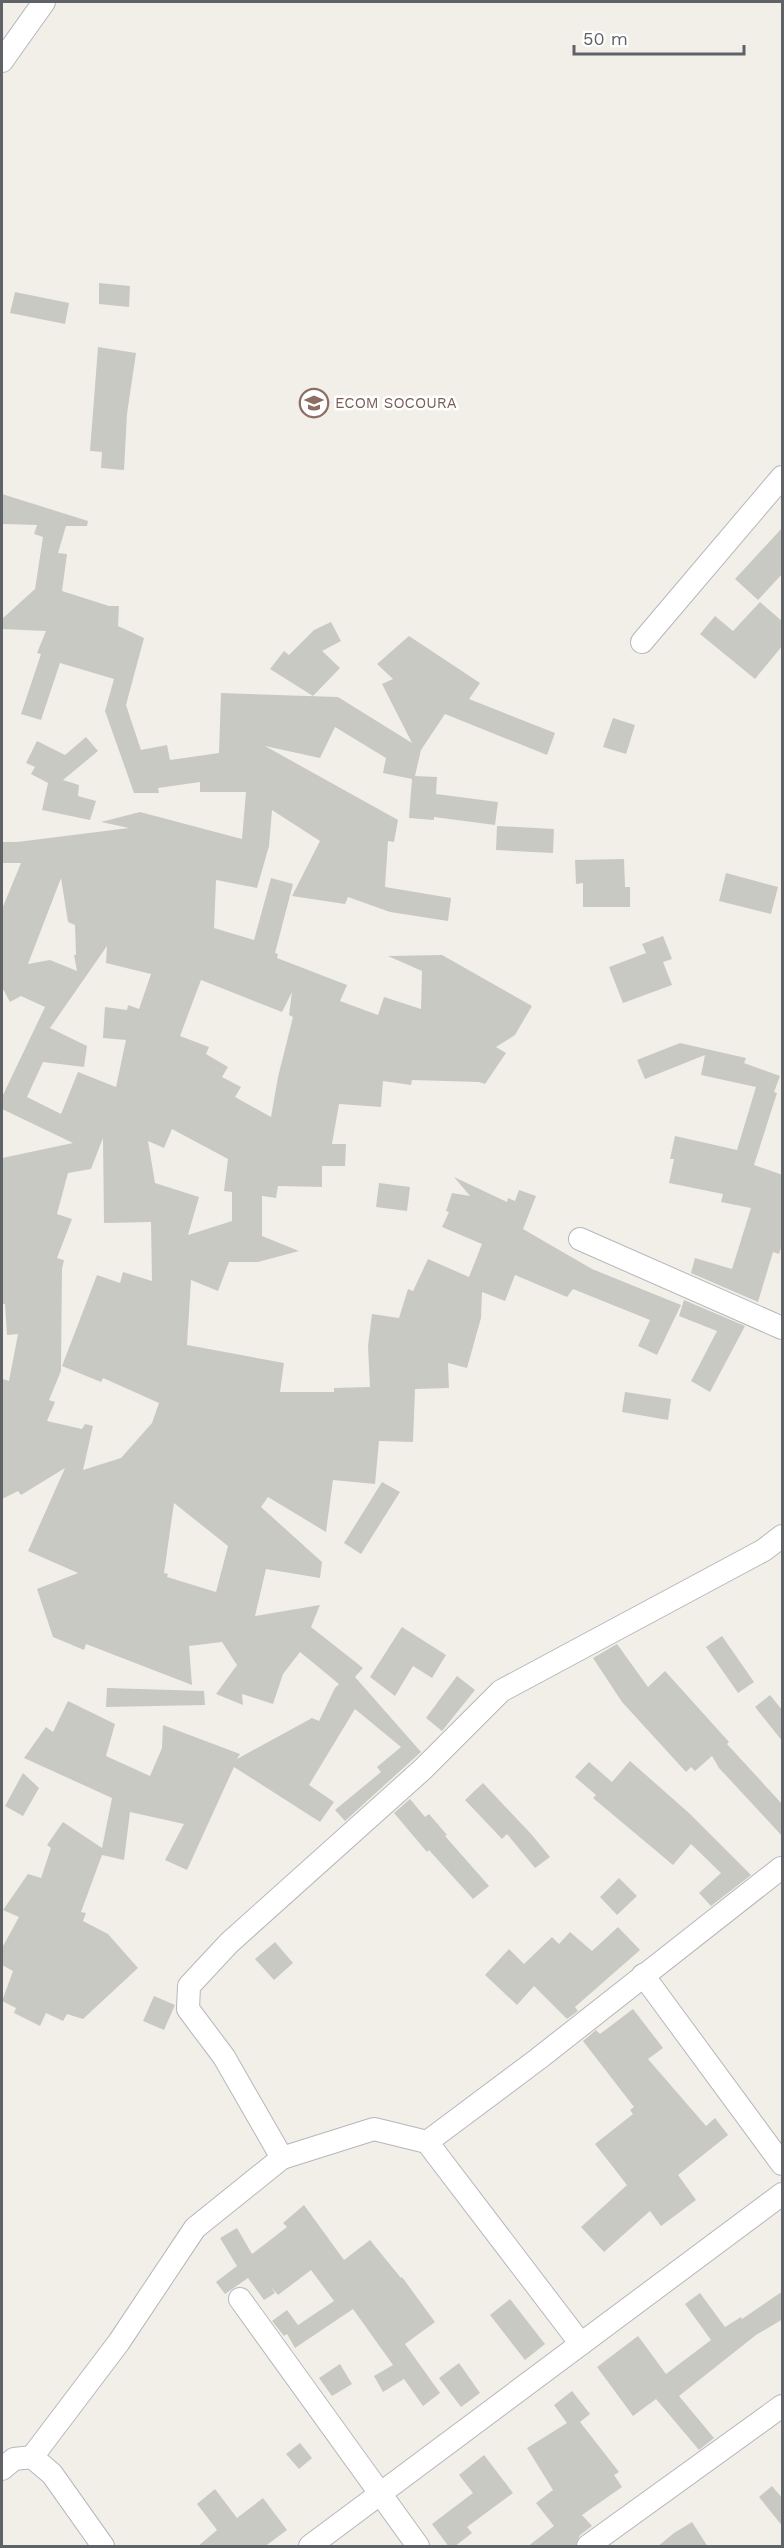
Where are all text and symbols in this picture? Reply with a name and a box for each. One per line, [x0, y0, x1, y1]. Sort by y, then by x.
scale bar [574, 18, 744, 56]
text: 50 m [583, 28, 628, 49]
school or university icon: ECOM SOCOURA [298, 387, 330, 419]
place label: ECOM SOCOURA [335, 394, 457, 412]

